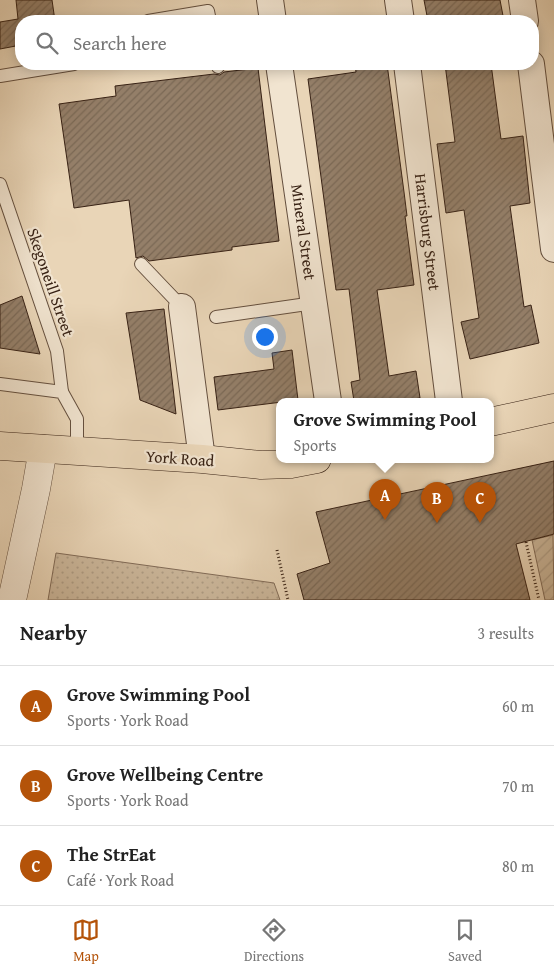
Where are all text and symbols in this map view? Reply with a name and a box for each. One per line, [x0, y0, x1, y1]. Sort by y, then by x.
search box [15, 15, 539, 70]
icon: search [33, 29, 61, 57]
text: Search here [73, 29, 167, 57]
street label: Harrisburg Street [409, 172, 447, 292]
street label: Mineral Street [285, 183, 323, 282]
street label: Skegoneill Street [21, 225, 81, 340]
your location [252, 324, 278, 350]
popup [276, 398, 494, 463]
text: Grove Swimming Pool [293, 405, 477, 433]
text: Sports [293, 433, 337, 457]
street label: York Road [145, 444, 215, 472]
pin: A [369, 479, 401, 520]
pin: B [421, 482, 453, 523]
pin: C [464, 482, 496, 523]
text: Nearby [20, 617, 87, 648]
text: 3 results [477, 621, 534, 645]
text: Grove Swimming Pool [67, 680, 250, 708]
text: A [31, 694, 41, 718]
text: 60 m [502, 694, 534, 718]
text: Sports · York Road [67, 708, 188, 732]
text: Grove Wellbeing Centre [67, 760, 263, 788]
text: B [31, 774, 41, 798]
text: 70 m [502, 774, 534, 798]
text: Sports · York Road [67, 788, 188, 812]
text: The StrEat [67, 840, 156, 868]
text: C [31, 854, 41, 878]
text: 80 m [502, 854, 534, 878]
text: Café · York Road [67, 868, 174, 892]
tab: Map [72, 916, 100, 966]
tab: Directions [244, 916, 304, 966]
tab: Saved [448, 916, 482, 966]

